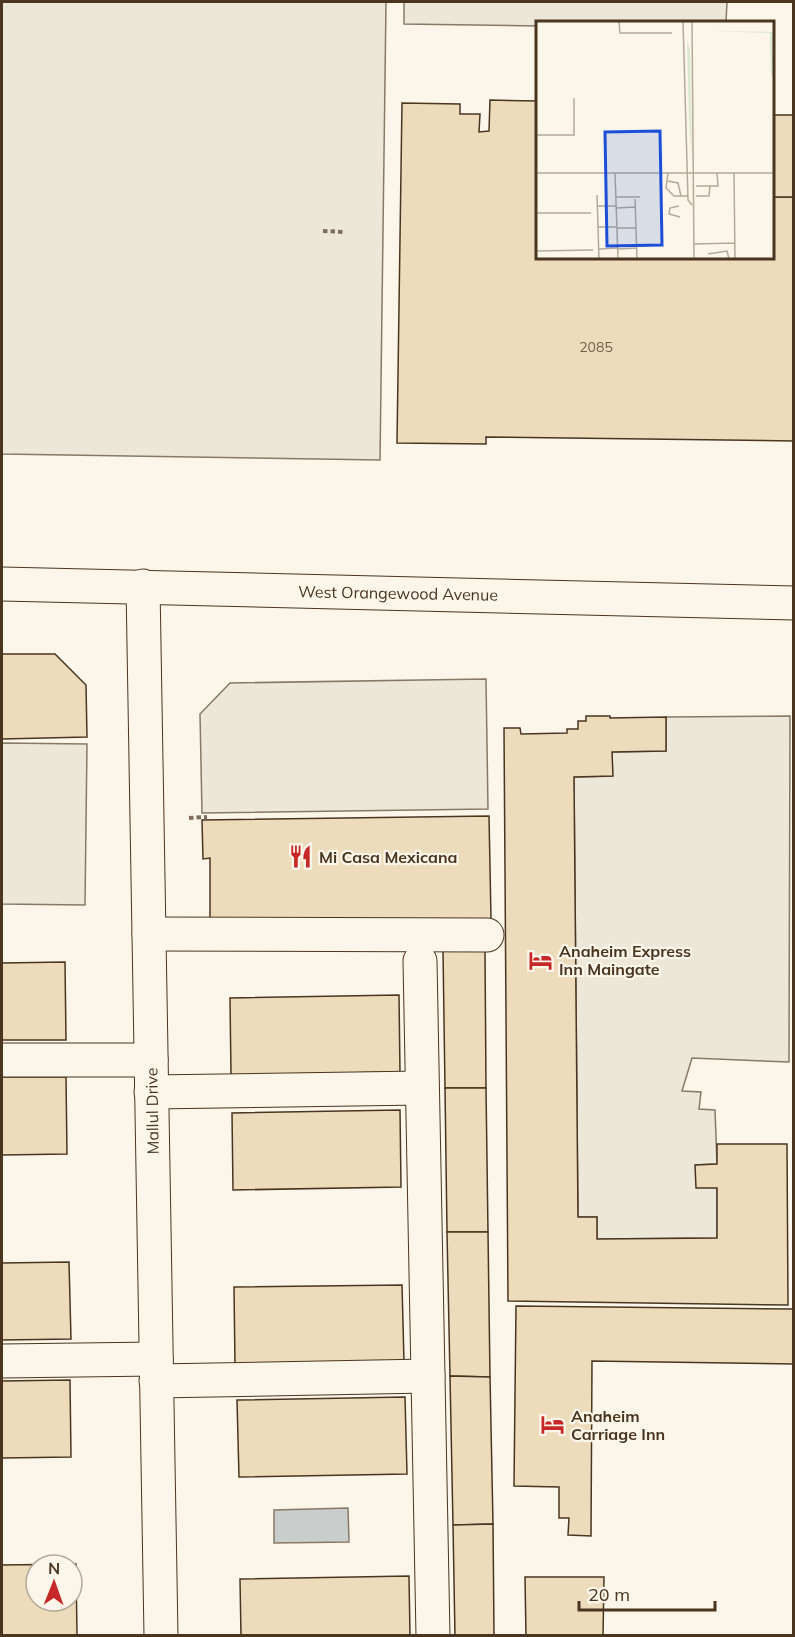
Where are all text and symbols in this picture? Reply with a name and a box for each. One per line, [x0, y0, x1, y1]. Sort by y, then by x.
inset map [536, 21, 774, 260]
house number: 2085 [579, 338, 613, 356]
street label: West Orangewood Avenue [298, 581, 498, 605]
restaurant icon: Mi Casa Mexicana [288, 844, 314, 870]
place label: Mi Casa Mexicana [319, 847, 458, 867]
place label: Anaheim Express Inn Maingate [559, 941, 691, 979]
hotel icon: Anaheim Express Inn Maingate [528, 947, 554, 973]
street label: Mallul Drive [141, 1067, 163, 1155]
place label: Anaheim Carriage Inn [571, 1406, 665, 1444]
hotel icon: Anaheim Carriage Inn [540, 1412, 566, 1438]
north arrow [24, 1553, 84, 1613]
text: N [48, 1558, 60, 1578]
scale bar [579, 1574, 716, 1612]
text: 20 m [588, 1583, 630, 1606]

